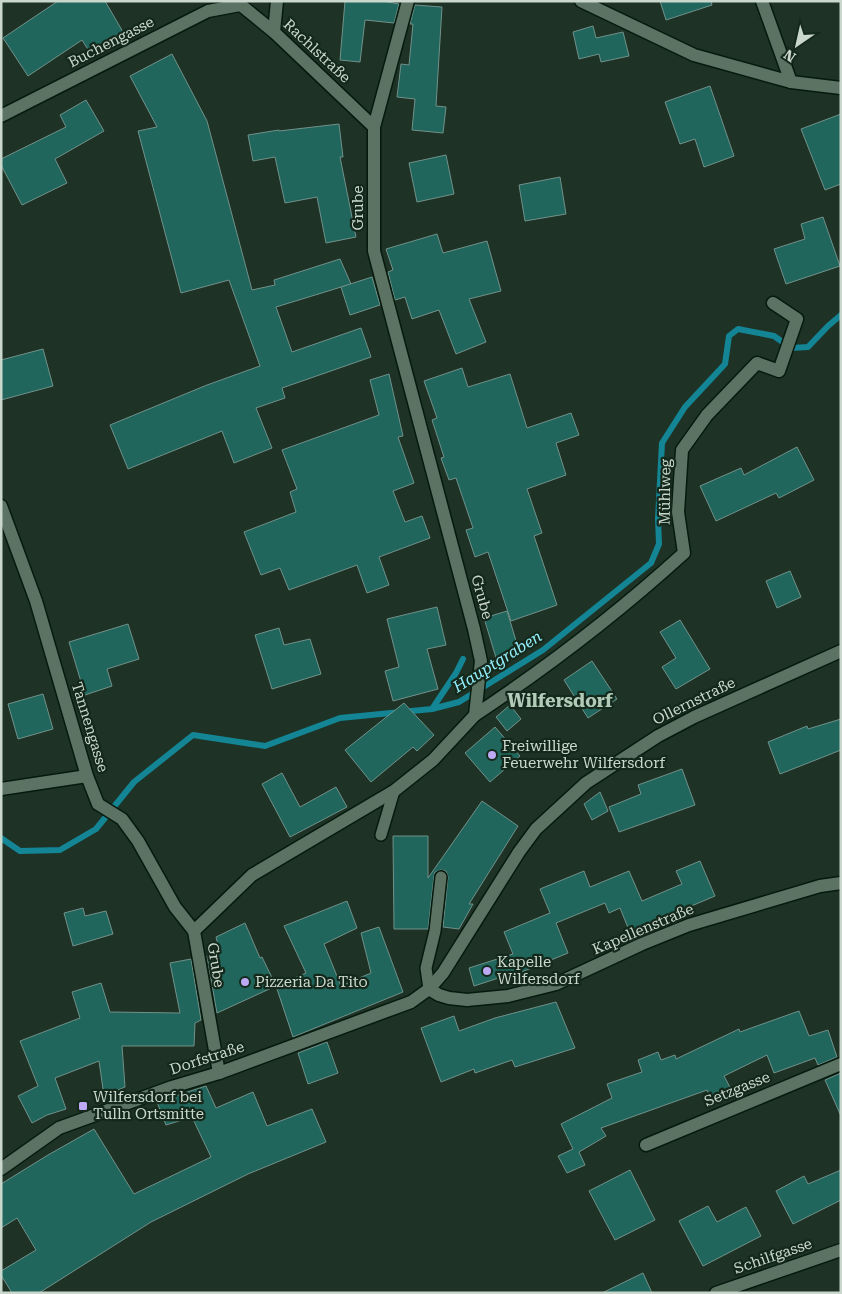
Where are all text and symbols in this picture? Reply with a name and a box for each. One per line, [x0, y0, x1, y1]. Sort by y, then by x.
street label: Buchengasse [65, 13, 157, 71]
street label: Rachlstraße [280, 15, 354, 87]
north arrow [772, 20, 822, 70]
text: N [781, 46, 799, 65]
street label: Grube [349, 185, 367, 231]
street label: Mühlweg [655, 458, 675, 525]
street label: Grube [467, 573, 497, 621]
water label: Hauptgraben [448, 626, 545, 697]
street label: Ollernstraße [650, 673, 738, 729]
street label: Tannengasse [68, 680, 112, 774]
district label: Wilfersdorf [507, 690, 614, 711]
place label: Freiwillige Feuerwehr Wilfersdorf [502, 737, 666, 772]
marker: Freiwillige Feuerwehr Wilfersdorf [486, 749, 498, 761]
street label: Kapellenstraße [590, 900, 696, 958]
street label: Grube [204, 941, 228, 989]
place label: Kapelle Wilfersdorf [497, 953, 581, 988]
marker: Kapelle Wilfersdorf [481, 965, 493, 977]
place label: Pizzeria Da Tito [255, 973, 368, 991]
marker: Pizzeria Da Tito [239, 976, 251, 988]
street label: Dorfstraße [167, 1038, 247, 1078]
street label: Setzgasse [701, 1068, 773, 1110]
place label: Wilfersdorf bei Tulln Ortsmitte [93, 1088, 204, 1123]
marker: Wilfersdorf bei Tulln Ortsmitte [77, 1100, 89, 1112]
street label: Schilfgasse [732, 1234, 814, 1278]

